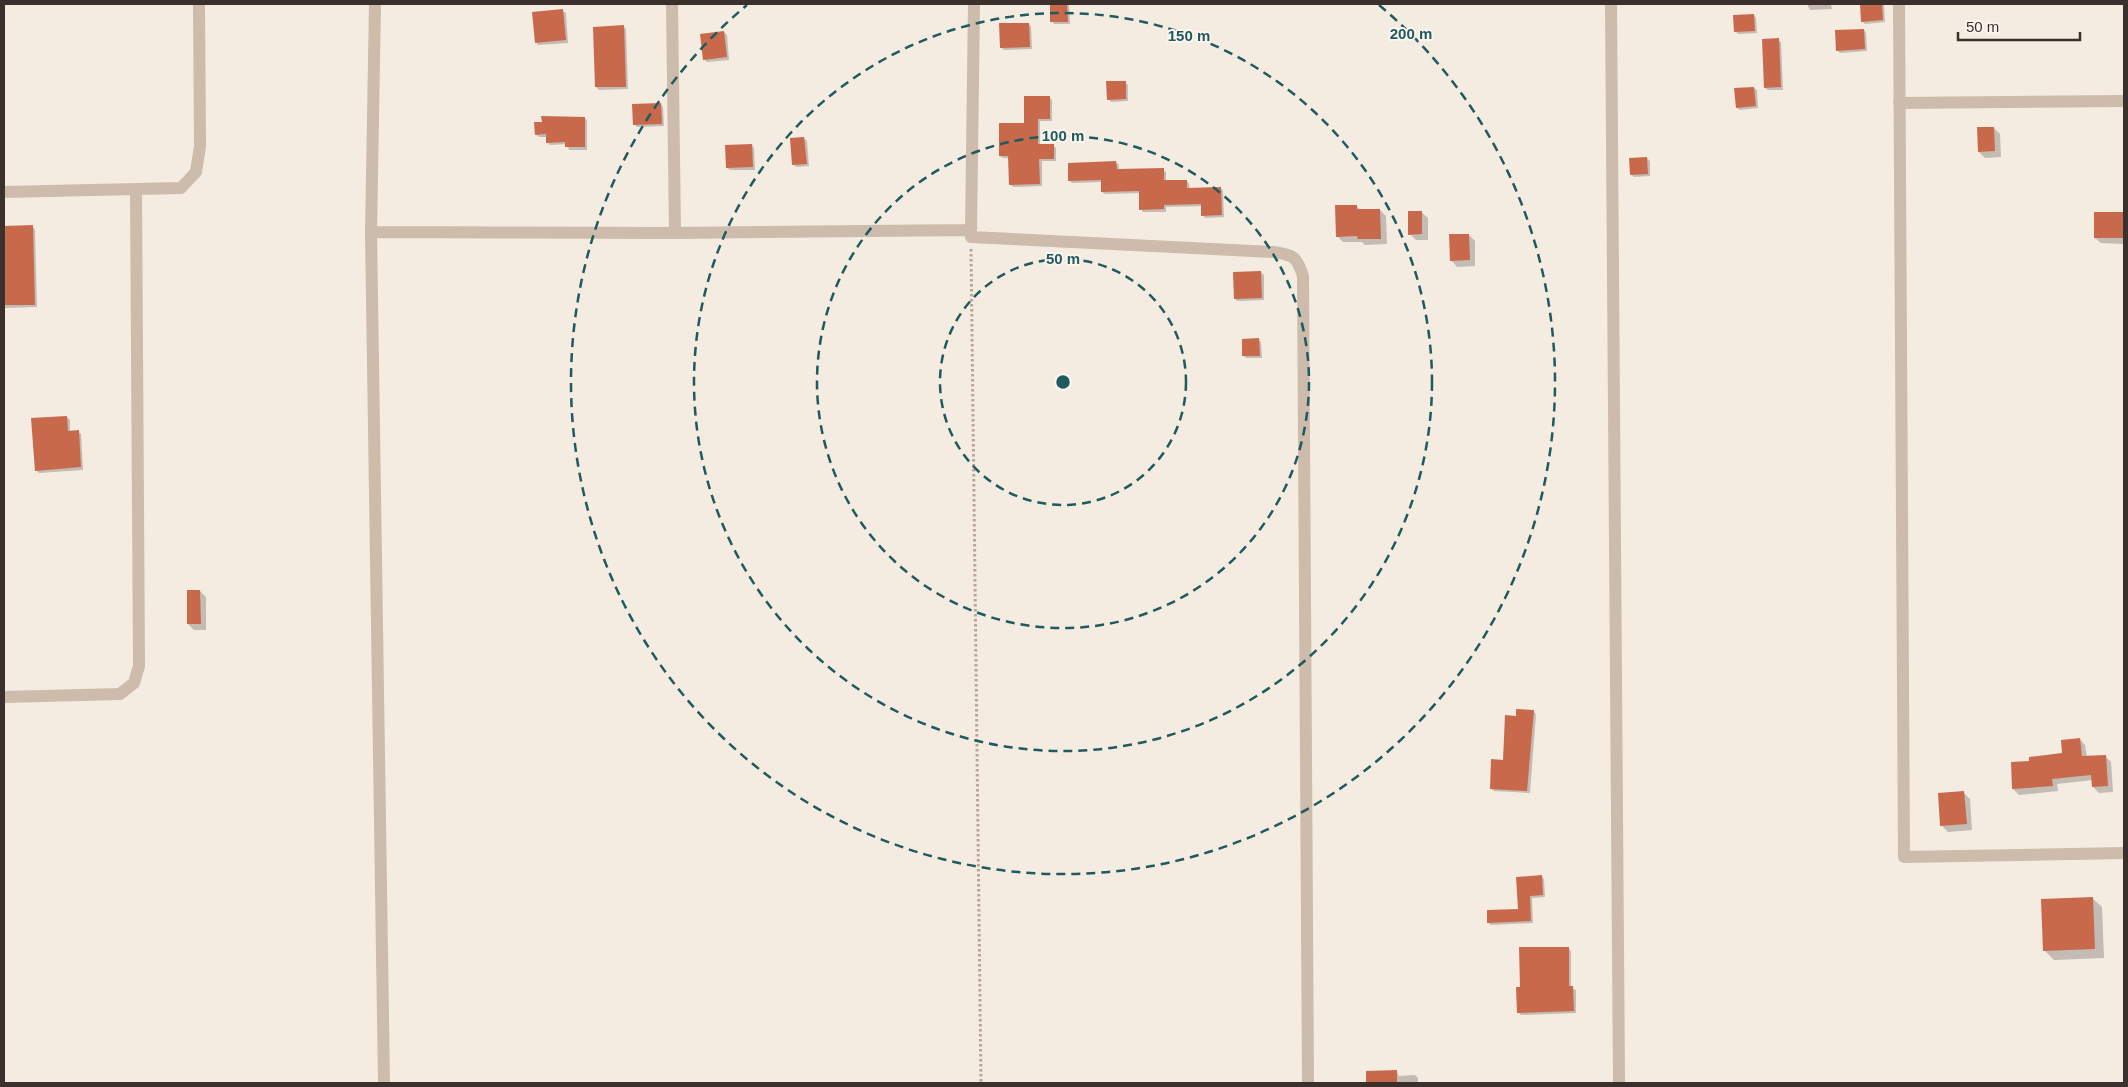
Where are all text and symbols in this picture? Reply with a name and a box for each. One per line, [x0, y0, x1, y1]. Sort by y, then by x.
scale bar [1958, 10, 2080, 42]
text: 50 m [1966, 18, 1999, 35]
text: 200 m [1390, 25, 1432, 42]
text: 150 m [1168, 27, 1210, 44]
text: 100 m [1042, 127, 1084, 144]
text: 50 m [1046, 250, 1080, 267]
centre of rings [1054, 373, 1072, 391]

